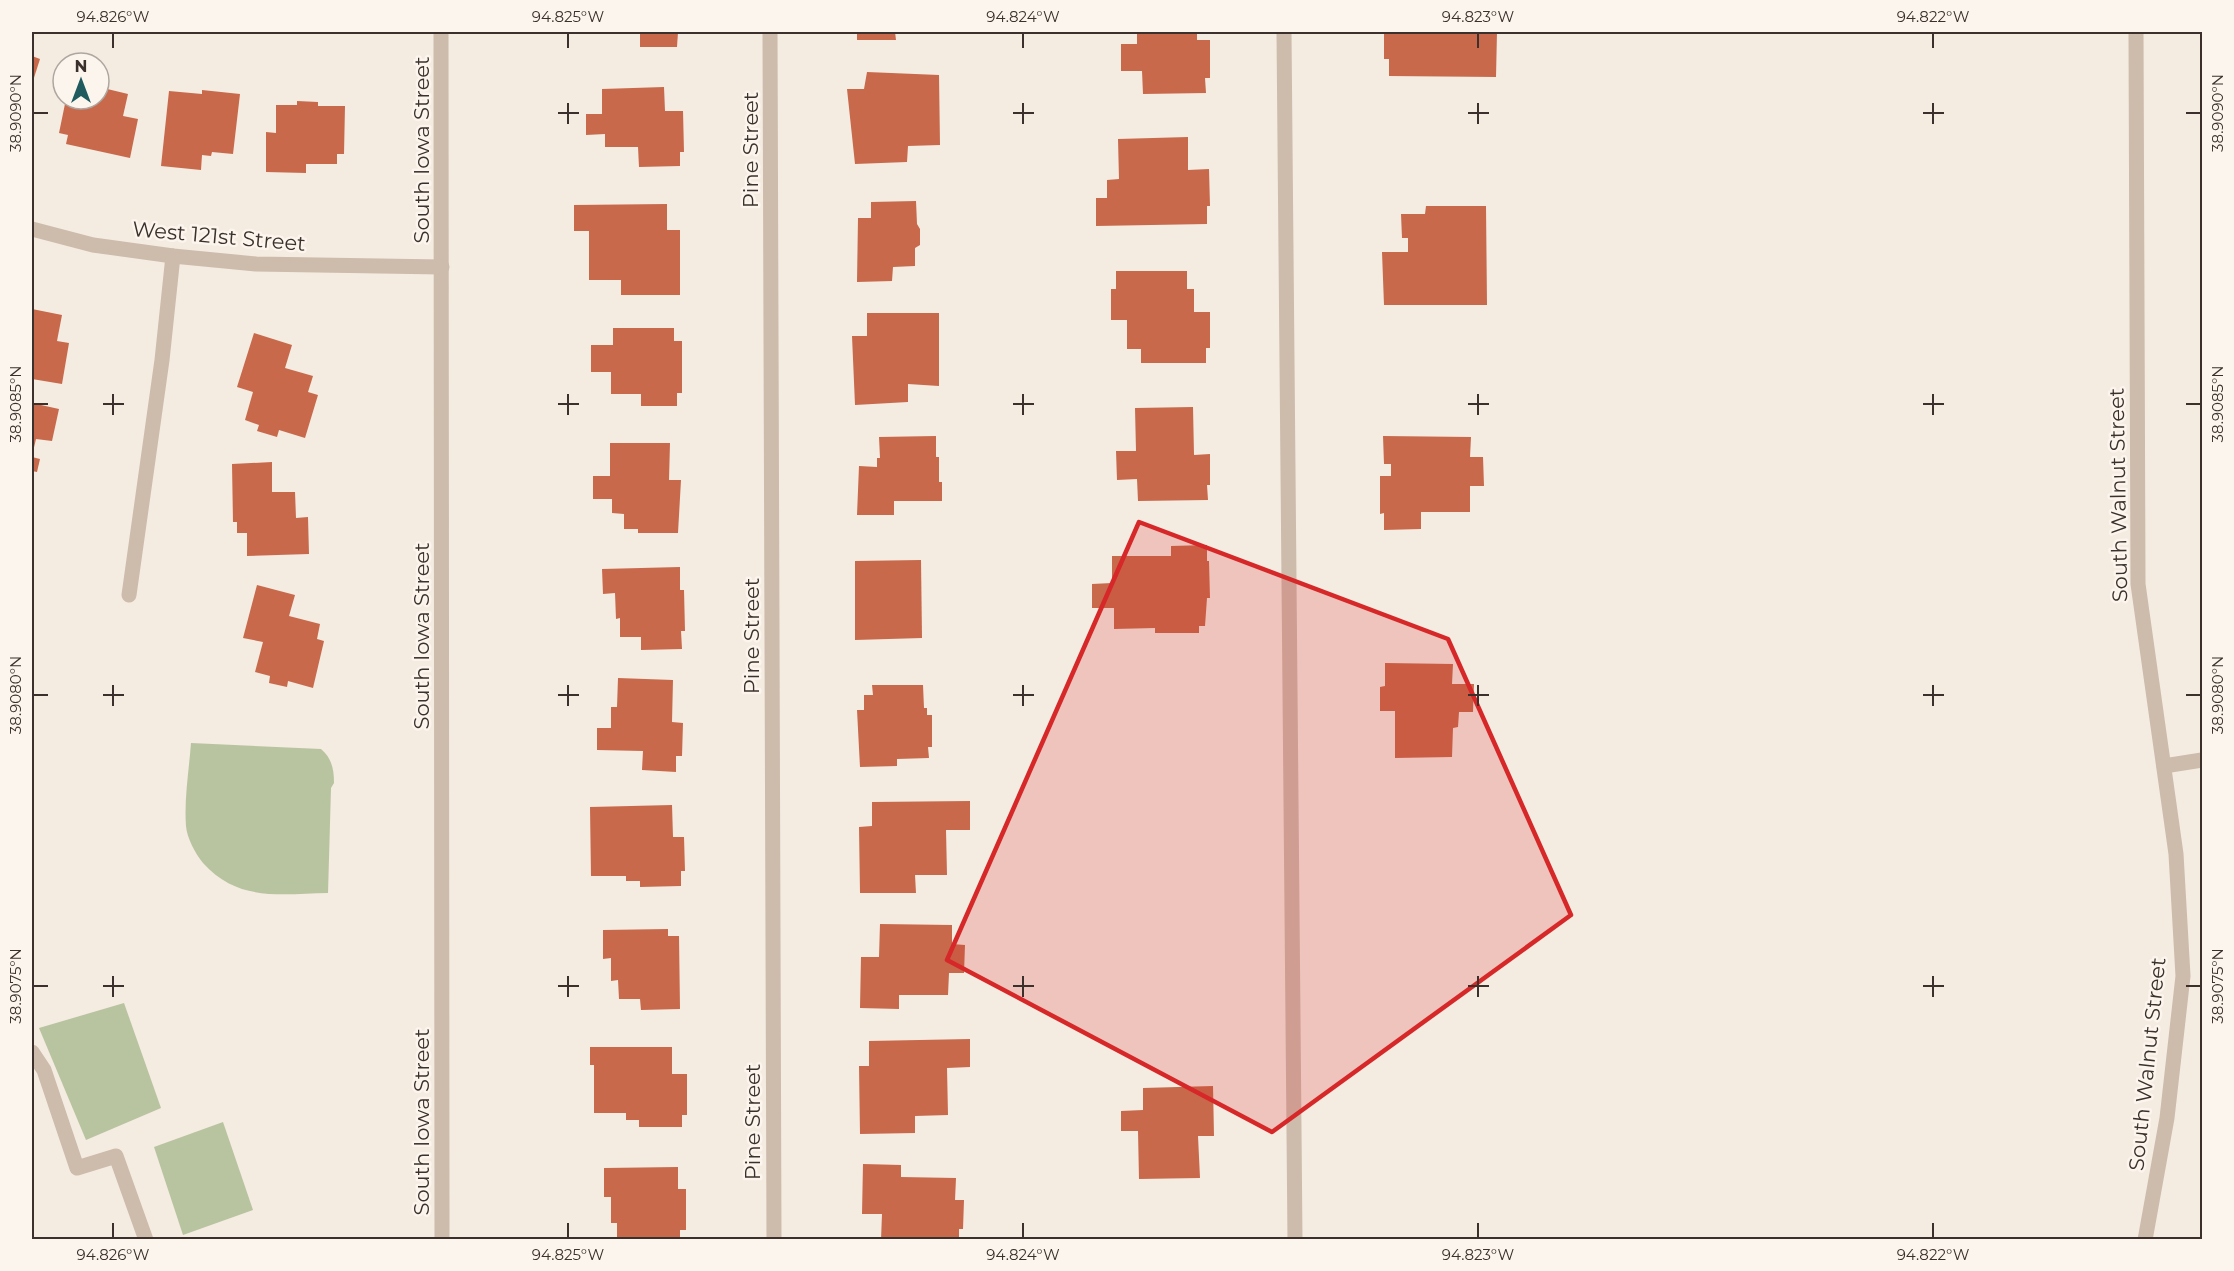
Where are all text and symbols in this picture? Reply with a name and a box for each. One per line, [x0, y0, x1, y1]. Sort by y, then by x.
text: 94.826°W [77, 7, 150, 26]
text: 94.825°W [532, 7, 605, 26]
text: 94.824°W [986, 7, 1060, 26]
text: 94.823°W [1442, 7, 1515, 26]
text: 94.822°W [1897, 7, 1970, 26]
north arrow [51, 51, 111, 111]
street label: South Iowa Street [409, 56, 434, 244]
text: N [75, 57, 87, 76]
text: 38.9090°N [6, 74, 25, 152]
text: 38.9090°N [2208, 74, 2227, 152]
street label: Pine Street [738, 92, 763, 208]
street label: West 121st Street [131, 216, 307, 256]
text: 38.9085°N [6, 366, 25, 442]
text: 38.9085°N [2208, 366, 2227, 442]
street label: South Walnut Street [2104, 388, 2132, 602]
street label: South Iowa Street [409, 542, 434, 730]
street label: Pine Street [739, 578, 764, 694]
text: 38.9080°N [6, 656, 25, 734]
text: 38.9080°N [2208, 656, 2227, 734]
text: 38.9075°N [6, 948, 25, 1024]
text: 38.9075°N [2208, 948, 2227, 1024]
street label: South Walnut Street [2123, 956, 2171, 1172]
street label: South Iowa Street [409, 1028, 434, 1216]
street label: Pine Street [740, 1064, 765, 1180]
text: 94.826°W [77, 1245, 150, 1264]
text: 94.825°W [532, 1245, 605, 1264]
text: 94.824°W [986, 1245, 1060, 1264]
text: 94.823°W [1442, 1245, 1515, 1264]
text: 94.822°W [1897, 1245, 1970, 1264]

